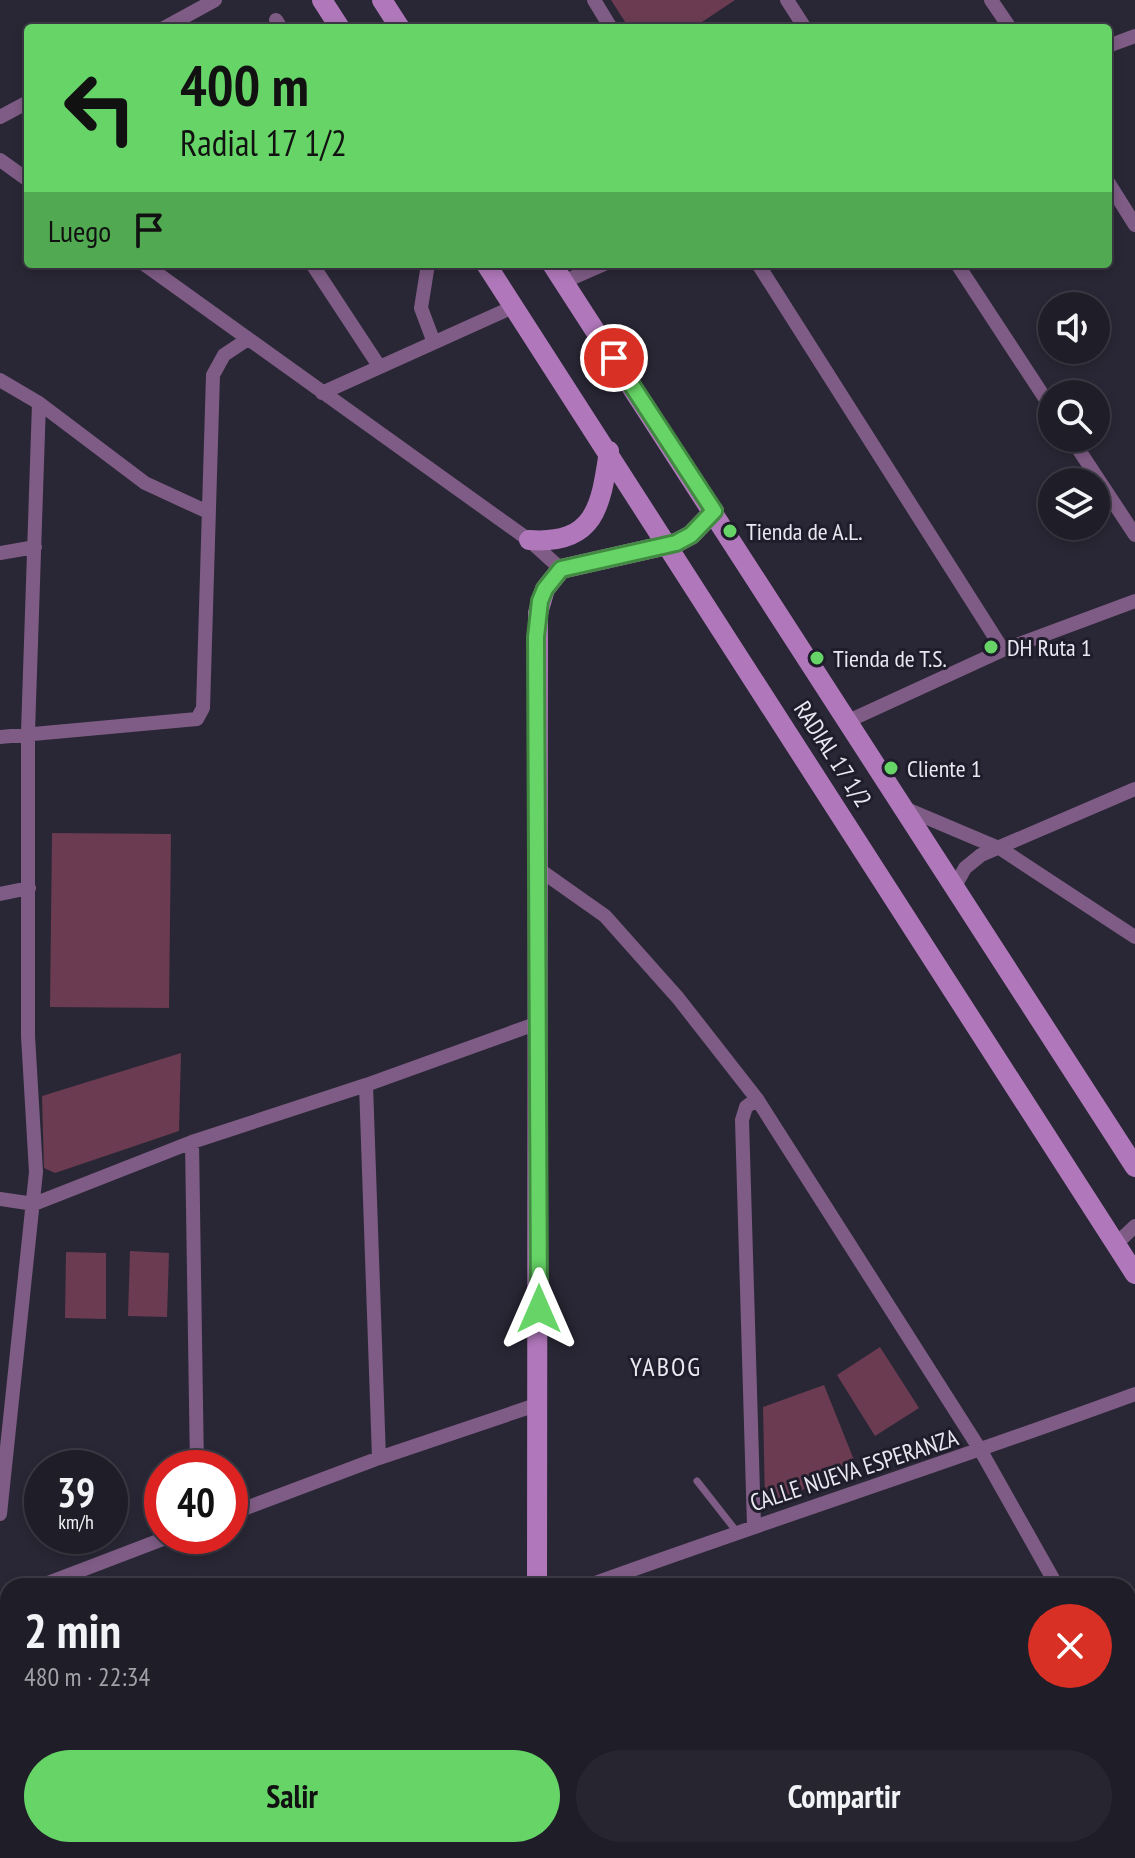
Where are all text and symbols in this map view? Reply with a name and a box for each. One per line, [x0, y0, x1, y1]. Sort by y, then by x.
text: 400 m [180, 49, 309, 121]
icon: left [48, 56, 152, 160]
text: Radial 17 1/2 [180, 119, 347, 166]
icon: arrive [127, 208, 171, 252]
text: Luego [48, 211, 111, 250]
map controls [1038, 292, 1110, 540]
button: sound [1038, 292, 1110, 364]
pin [580, 324, 648, 392]
icon: arrive [592, 336, 636, 380]
button: search [1038, 380, 1110, 452]
button: layers [1038, 468, 1110, 540]
place label: Tienda de A.L. [746, 516, 863, 547]
marker: Tienda de A.L. [721, 522, 739, 540]
place label: DH Ruta 1 [1007, 632, 1092, 663]
marker: DH Ruta 1 [982, 638, 1000, 656]
place label: Tienda de T.S. [833, 643, 947, 674]
marker: Tienda de T.S. [808, 649, 826, 667]
street label: RADIAL 17 1/2 [787, 695, 879, 813]
place label: Cliente 1 [907, 753, 981, 784]
marker: Cliente 1 [882, 759, 900, 777]
position arrow [497, 1267, 581, 1351]
district label: YABOG [630, 1350, 702, 1383]
street label: CALLE NUEVA ESPERANZA [746, 1422, 963, 1518]
speed limit sign: 40 [144, 1450, 248, 1554]
text: 39 [57, 1466, 95, 1518]
text: km/h [58, 1509, 94, 1535]
text: 2 min [24, 1599, 121, 1661]
button: close [1028, 1604, 1112, 1688]
text: 480 m · 22:34 [24, 1660, 150, 1693]
button: Salir [24, 1750, 560, 1842]
button: Compartir [576, 1750, 1112, 1842]

